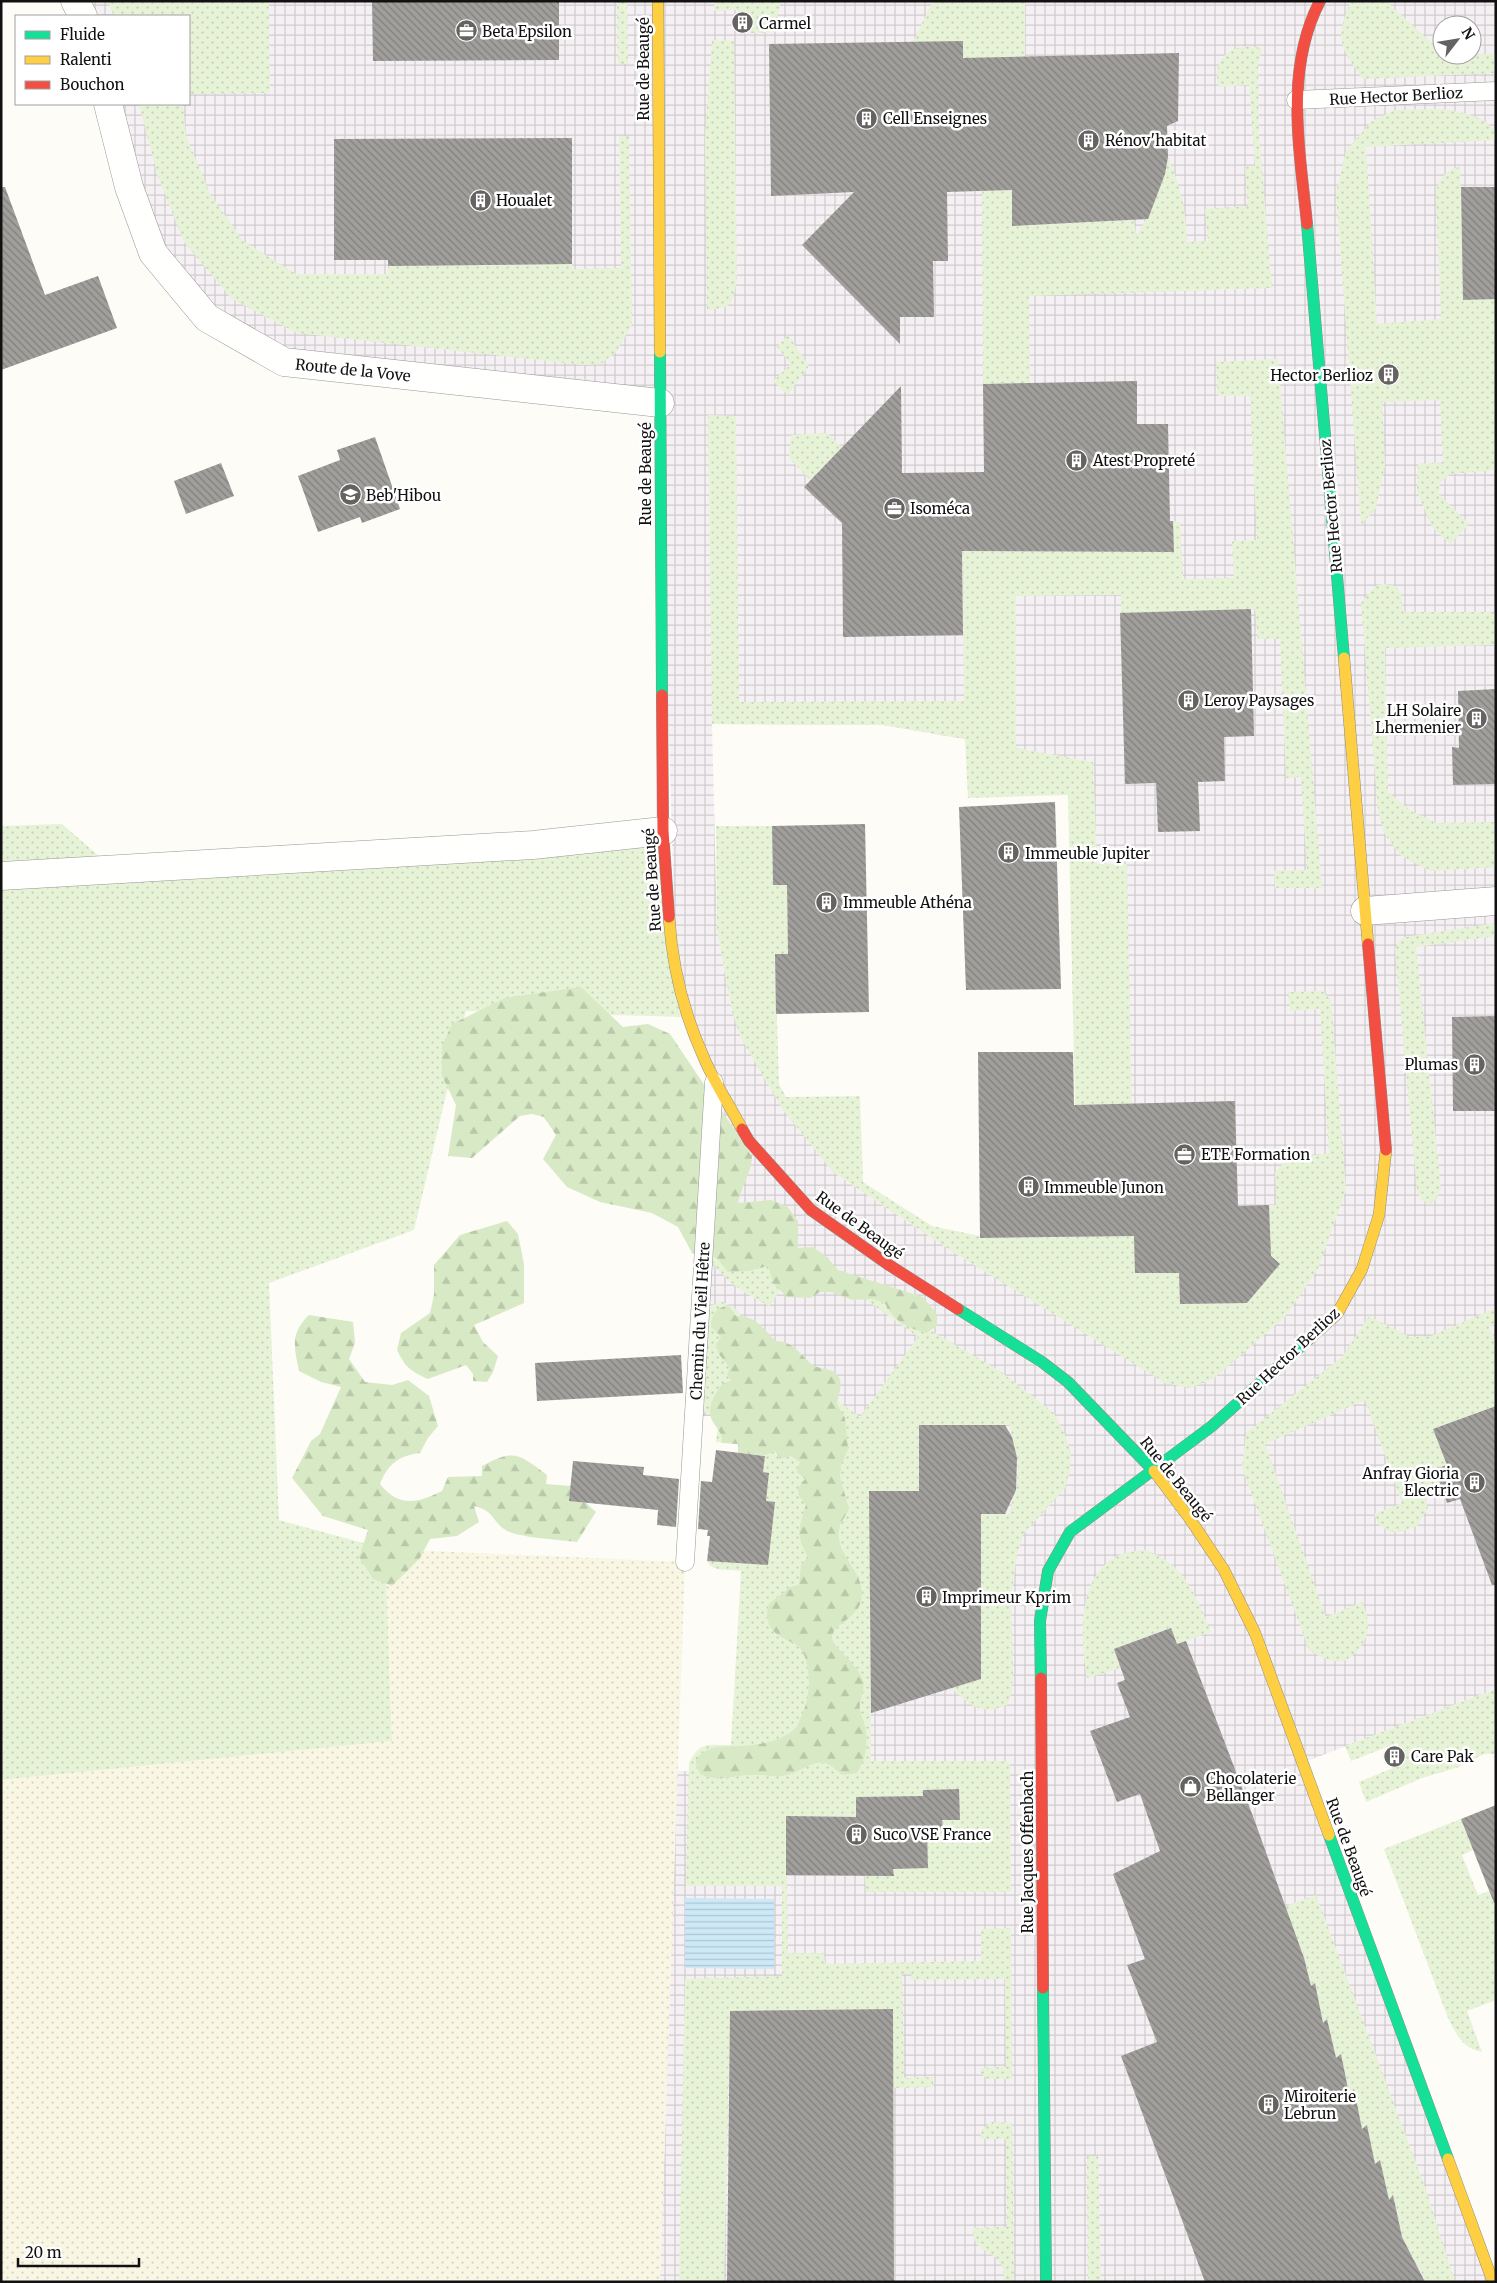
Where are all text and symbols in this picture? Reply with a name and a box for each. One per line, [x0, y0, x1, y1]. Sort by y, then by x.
building icon: Carmel [731, 11, 755, 35]
place label: Carmel [759, 14, 811, 33]
legend [15, 15, 190, 105]
north arrow [1432, 15, 1482, 65]
street label: Rue de Beaugé [634, 17, 653, 121]
office icon: Beta Epsilon [454, 19, 478, 43]
place label: Beta Epsilon [482, 22, 572, 41]
text: N [1458, 24, 1479, 43]
text: Fluide [60, 25, 105, 44]
text: Ralenti [60, 50, 112, 69]
text: Bouchon [60, 75, 124, 94]
street label: Rue Hector Berlioz [1329, 83, 1463, 109]
building icon: Cell Enseignes [855, 106, 879, 130]
place label: Cell Enseignes [883, 109, 987, 128]
building icon: Rénov'habitat [1077, 128, 1101, 152]
place label: Rénov'habitat [1105, 131, 1206, 150]
building icon: Houalet [468, 188, 492, 212]
place label: Houalet [496, 191, 553, 210]
street label: Route de la Vove [294, 354, 412, 386]
building icon: Hector Berlioz [1377, 363, 1401, 387]
place label: Hector Berlioz [1270, 366, 1373, 385]
street label: Rue de Beaugé [636, 422, 655, 526]
street label: Rue Hector Berlioz [1316, 439, 1346, 573]
building icon: Atest Propreté [1065, 448, 1089, 472]
place label: Atest Propreté [1092, 451, 1195, 470]
school or university icon: Beb'Hibou [338, 483, 362, 507]
place label: Beb'Hibou [366, 486, 441, 505]
office icon: Isoméca [882, 496, 906, 520]
place label: Isoméca [910, 499, 970, 518]
building icon: Leroy Paysages [1176, 688, 1200, 712]
place label: Leroy Paysages [1204, 691, 1314, 710]
place label: LH Solaire Lhermenier [1375, 701, 1461, 737]
building icon: LH Solaire Lhermenier [1465, 707, 1489, 731]
street label: Rue de Beaugé [639, 827, 665, 932]
building icon: Immeuble Jupiter [997, 841, 1021, 865]
place label: Immeuble Jupiter [1025, 844, 1150, 863]
building icon: Immeuble Athéna [815, 890, 839, 914]
place label: Immeuble Athéna [843, 893, 972, 912]
building icon: Plumas [1462, 1052, 1486, 1076]
place label: Plumas [1404, 1055, 1458, 1074]
office icon: ETE Formation [1173, 1142, 1197, 1166]
place label: ETE Formation [1201, 1145, 1310, 1164]
building icon: Immeuble Junon [1016, 1175, 1040, 1199]
place label: Immeuble Junon [1044, 1178, 1164, 1197]
street label: Rue de Beaugé [813, 1187, 908, 1263]
street label: Chemin du Vieil Hêtre [686, 1241, 714, 1400]
street label: Rue Hector Berlioz [1233, 1303, 1343, 1409]
street label: Rue de Beaugé [1136, 1433, 1216, 1525]
place label: Anfray Gioria Electric [1361, 1464, 1459, 1500]
building icon: Anfray Gioria Electric [1463, 1470, 1487, 1494]
building icon: Imprimeur Kprim [914, 1585, 938, 1609]
place label: Imprimeur Kprim [942, 1588, 1071, 1607]
building icon: Care Pak [1383, 1744, 1407, 1768]
place label: Care Pak [1411, 1747, 1474, 1766]
place label: Chocolaterie Bellanger [1206, 1769, 1296, 1805]
street label: Rue Jacques Offenbach [1018, 1770, 1037, 1933]
shop icon: Chocolaterie Bellanger [1178, 1775, 1202, 1799]
street label: Rue de Beaugé [1322, 1795, 1376, 1899]
building icon: Suco VSE France [845, 1822, 869, 1846]
place label: Suco VSE France [873, 1825, 991, 1844]
place label: Miroiterie Lebrun [1284, 2087, 1356, 2123]
building icon: Miroiterie Lebrun [1256, 2093, 1280, 2117]
scale bar [18, 2236, 139, 2268]
text: 20 m [25, 2243, 62, 2262]

